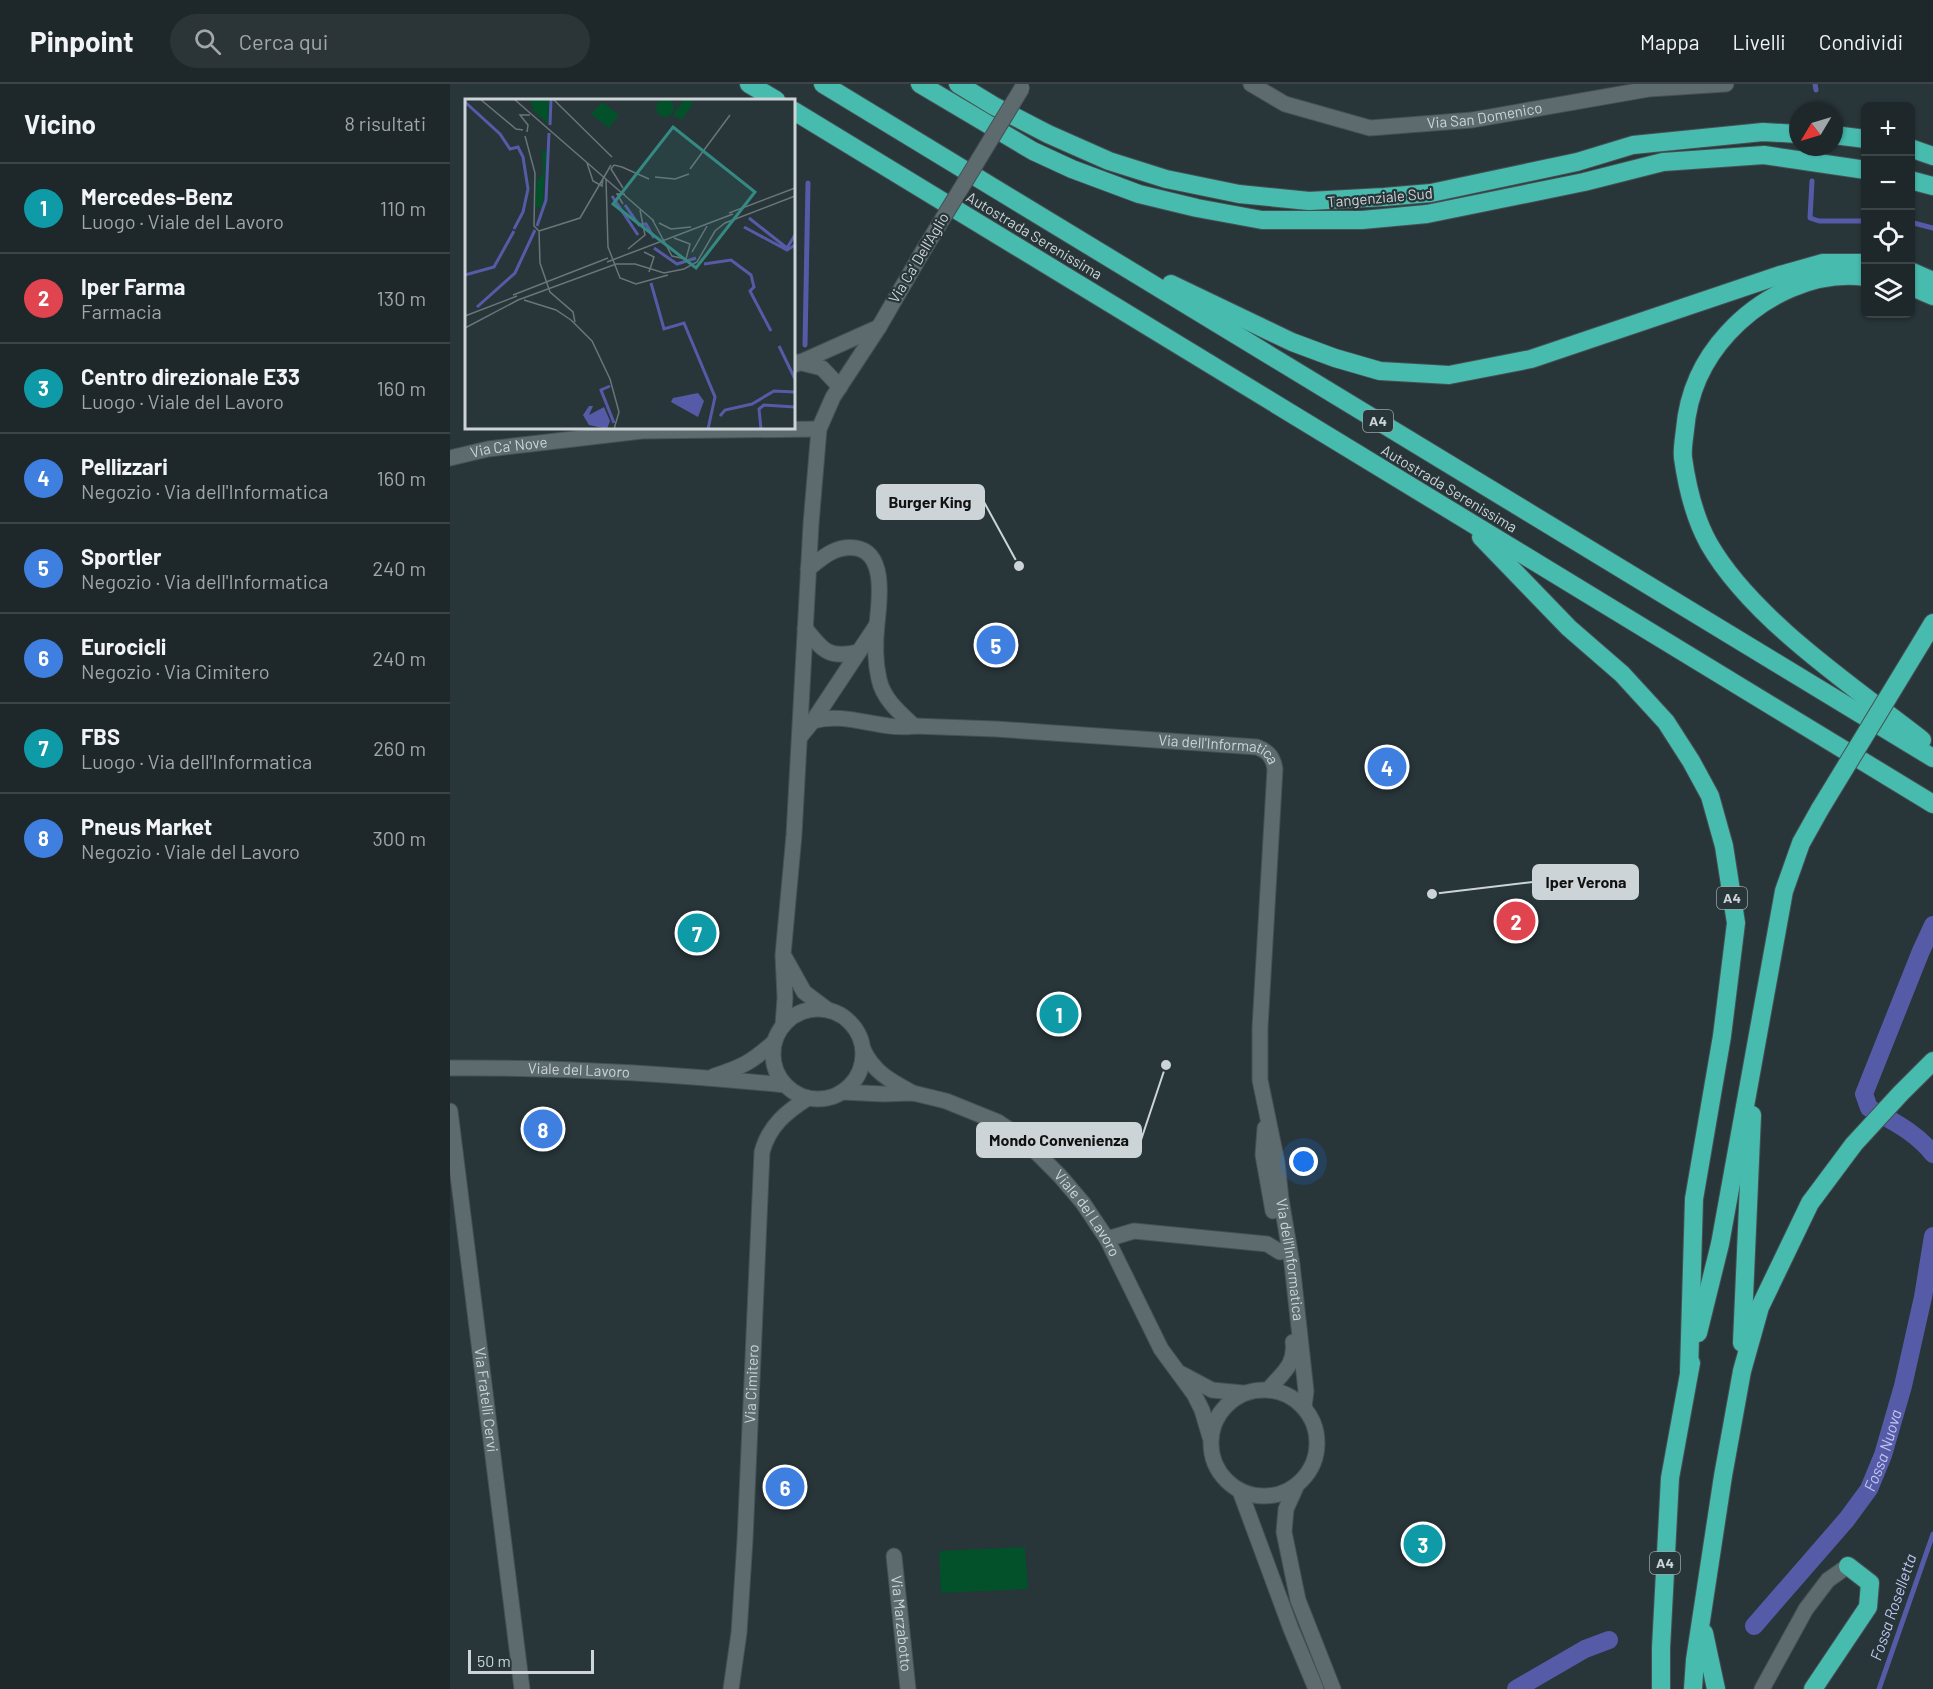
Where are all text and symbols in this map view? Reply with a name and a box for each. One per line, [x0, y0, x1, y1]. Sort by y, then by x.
search box [170, 14, 590, 68]
text: Pinpoint [30, 24, 134, 58]
icon: search [191, 25, 224, 58]
text: Cerca qui [239, 28, 328, 54]
text: Mappa [1640, 29, 1700, 54]
text: Livelli [1733, 29, 1786, 54]
text: Condividi [1819, 29, 1903, 54]
street label: Via San Domenico [1426, 98, 1543, 132]
inset map [465, 99, 795, 429]
north arrow [1789, 102, 1843, 156]
map controls [1861, 102, 1915, 318]
button: + [1861, 102, 1915, 156]
text: Vicino [24, 108, 96, 139]
text: 8 risultati [344, 111, 426, 135]
button: − [1861, 156, 1915, 210]
text: Mercedes-Benz [81, 183, 233, 209]
street label: Tangenziale Sud [1326, 183, 1433, 211]
street label: Autostrada Serenissima [963, 187, 1106, 283]
text: 1 [40, 196, 47, 220]
text: 110 m [380, 196, 426, 220]
text: Luogo · Viale del Lavoro [81, 209, 284, 233]
street label: Via Ca' Dell'Aglio [884, 209, 952, 306]
button: locate [1861, 210, 1915, 264]
button: layers [1861, 264, 1915, 318]
text: Iper Farma [81, 273, 185, 299]
text: 2 [38, 286, 49, 310]
text: 130 m [377, 286, 426, 310]
text: Farmacia [81, 299, 162, 323]
text: Centro direzionale E33 [81, 363, 300, 389]
text: 3 [38, 376, 49, 400]
text: 160 m [377, 376, 426, 400]
text: Luogo · Viale del Lavoro [81, 389, 284, 413]
road number: A4 [1363, 410, 1393, 432]
street label: Via Ca' Nove [468, 432, 548, 461]
street label: Autostrada Serenissima [1378, 440, 1521, 536]
text: Pellizzari [81, 453, 168, 479]
text: 4 [37, 466, 50, 490]
text: 160 m [377, 466, 426, 490]
text: Negozio · Via dell'Informatica [81, 479, 328, 503]
callout: Burger King [877, 485, 984, 519]
text: Burger King [888, 492, 972, 511]
text: Sportler [81, 543, 162, 569]
text: 5 [38, 556, 49, 580]
text: 240 m [372, 556, 426, 580]
text: Negozio · Via dell'Informatica [81, 569, 328, 593]
pin: 5 [976, 622, 1016, 668]
text: Eurocicli [81, 633, 166, 659]
text: 6 [38, 646, 49, 670]
text: 240 m [372, 646, 426, 670]
text: Negozio · Via Cimitero [81, 659, 270, 683]
text: FBS [81, 723, 120, 749]
street label: Via dell'Informatica [1158, 730, 1283, 767]
text: 7 [39, 736, 48, 760]
text: 260 m [373, 736, 426, 760]
pin: 4 [1368, 744, 1406, 790]
text: Luogo · Via dell'Informatica [81, 749, 312, 773]
text: Pneus Market [81, 813, 212, 839]
text: 8 [38, 826, 49, 850]
text: 300 m [373, 826, 426, 850]
text: Negozio · Viale del Lavoro [81, 839, 300, 863]
callout: Iper Verona [1533, 865, 1638, 899]
text: Iper Verona [1545, 872, 1627, 891]
road number: A4 [1717, 887, 1747, 909]
pin: 2 [1496, 898, 1536, 944]
pin: 7 [678, 910, 716, 956]
pin: 1 [1040, 992, 1078, 1036]
street label: Viale del Lavoro [528, 1059, 631, 1081]
pin: 8 [524, 1106, 562, 1152]
callout: Mondo Convenienza [977, 1123, 1141, 1157]
text: Mondo Convenienza [989, 1130, 1129, 1149]
your location [1289, 1147, 1318, 1176]
street label: Viale del Lavoro [1051, 1166, 1124, 1259]
street label: Via dell'Informatica [1273, 1197, 1308, 1322]
street label: Via Cimitero [740, 1344, 762, 1424]
street label: Via Fratelli Cervi [471, 1346, 502, 1453]
water label: Fossa Nuova [1859, 1407, 1905, 1494]
pin: 6 [766, 1464, 804, 1510]
pin: 3 [1404, 1522, 1442, 1566]
water label: Fossa Roselletta [1865, 1551, 1920, 1663]
road number: A4 [1650, 1552, 1680, 1574]
street label: Via Marzabotto [888, 1574, 916, 1673]
scale bar [468, 1647, 594, 1674]
text: 50 m [477, 1651, 511, 1670]

